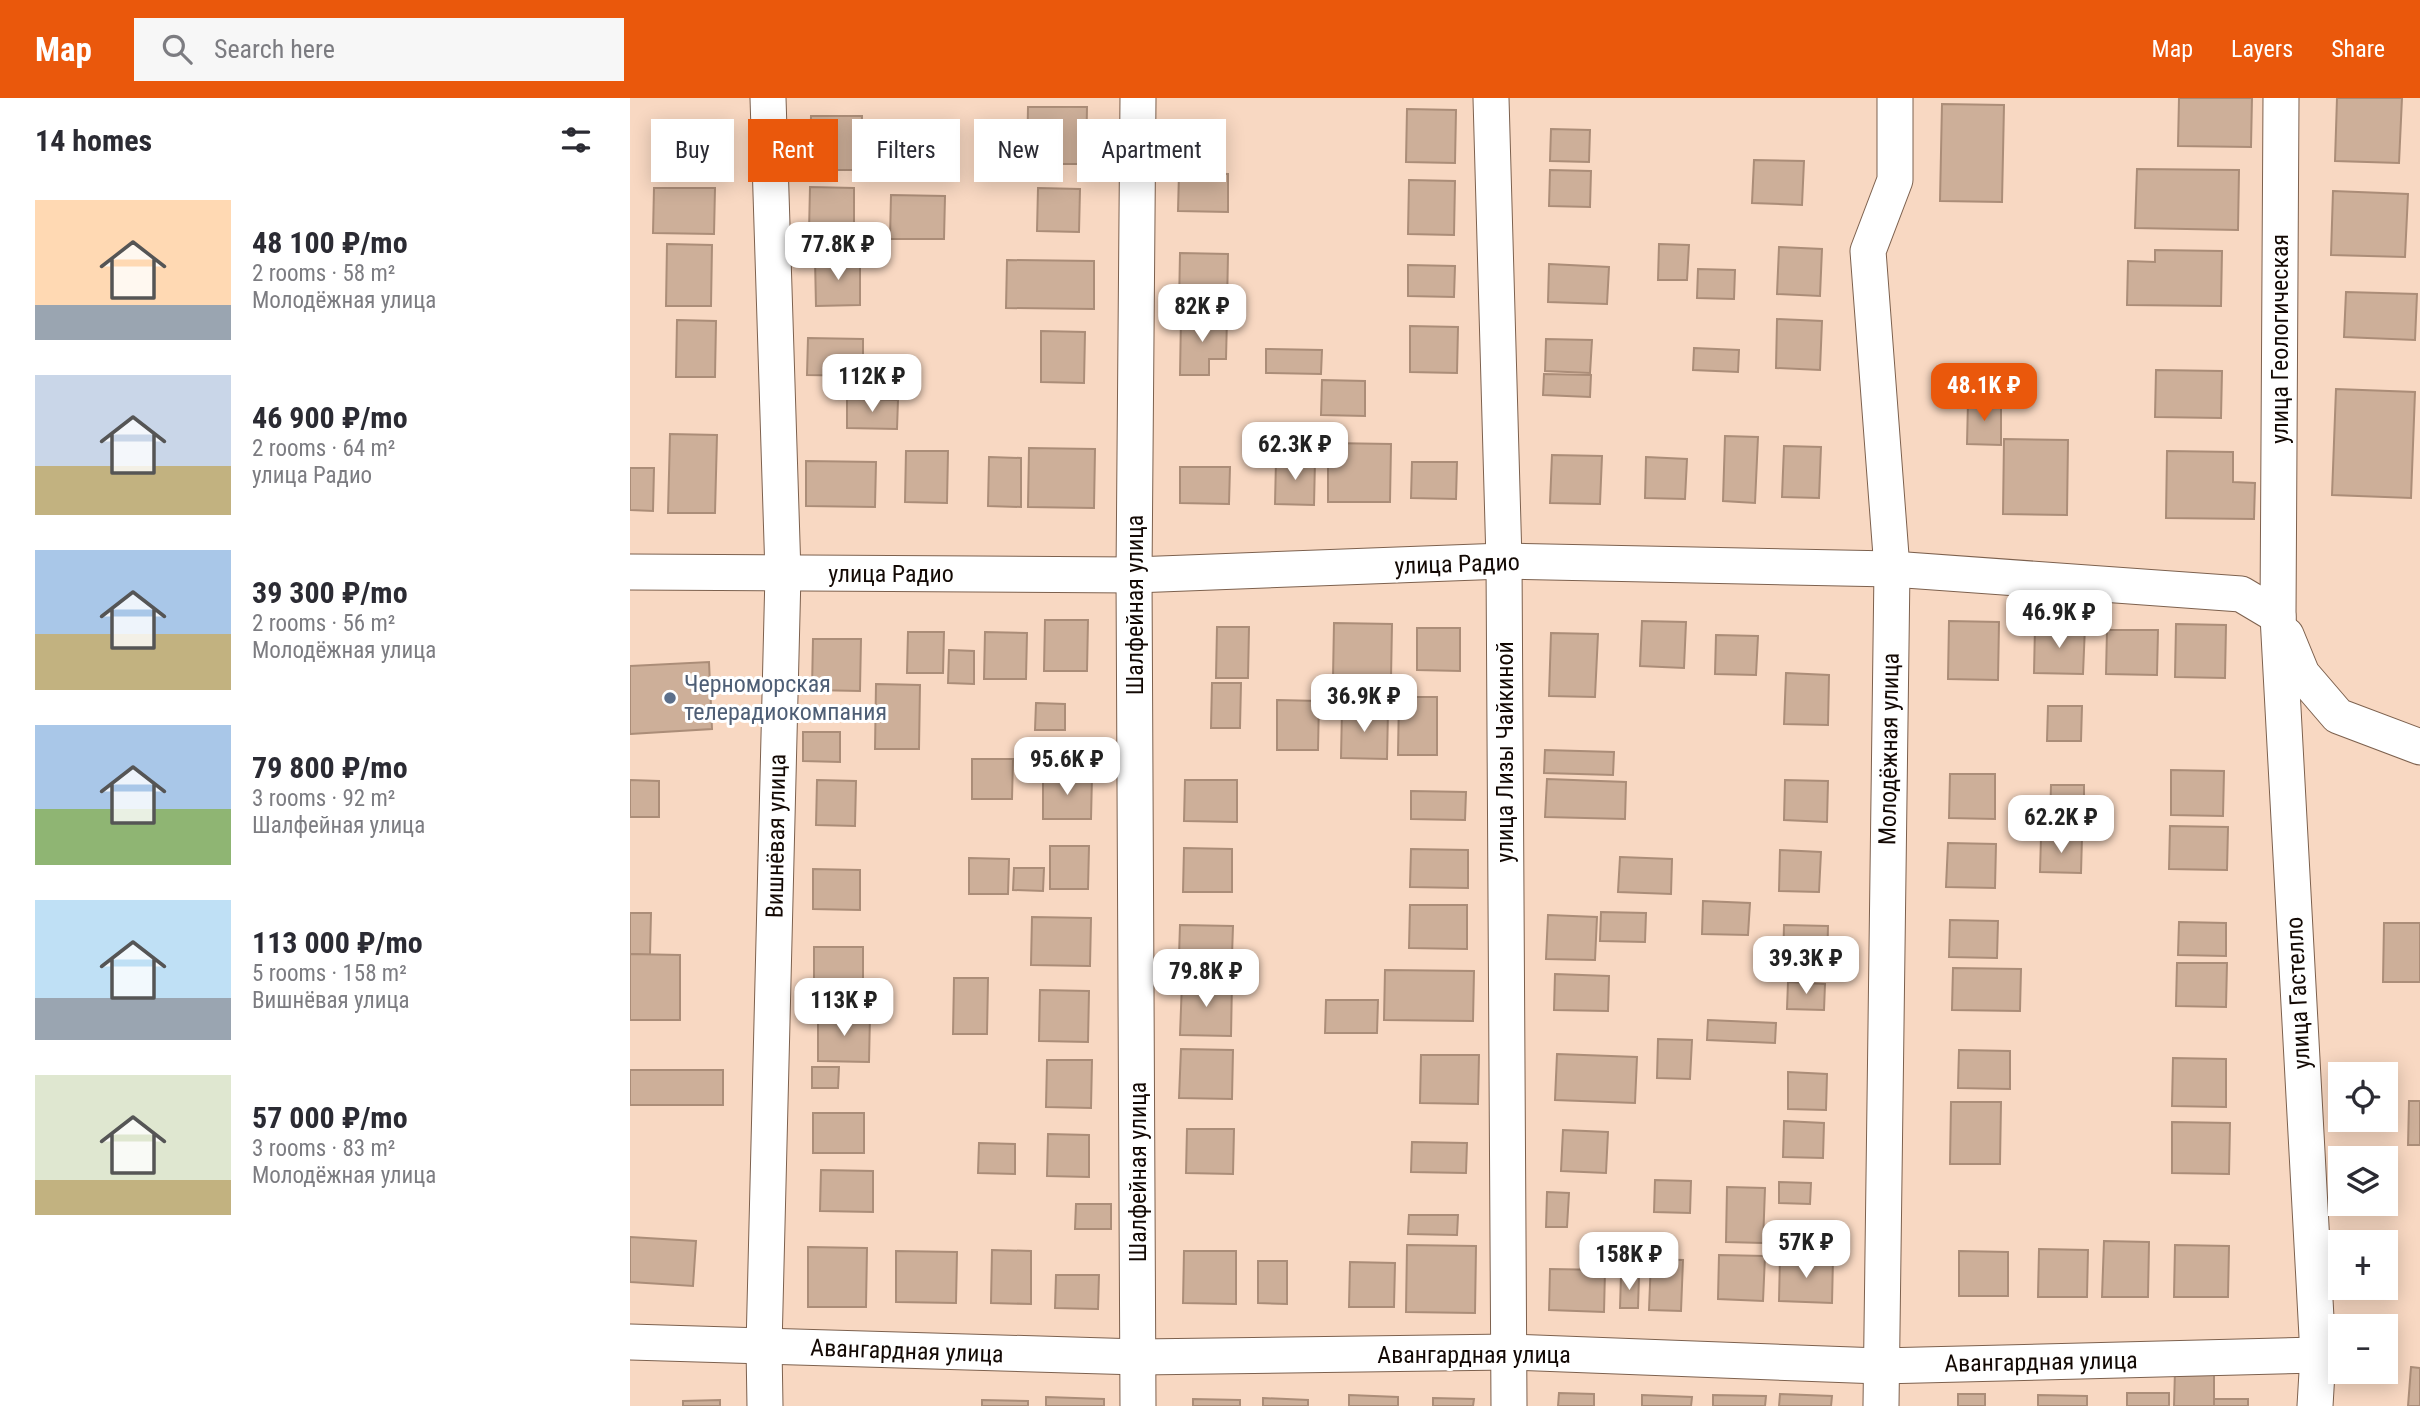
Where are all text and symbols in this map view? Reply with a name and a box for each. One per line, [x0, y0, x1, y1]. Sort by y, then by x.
search box [134, 18, 624, 81]
text: Map [35, 30, 92, 69]
icon: search [158, 30, 196, 68]
text: Search here [214, 34, 335, 64]
text: Map [2152, 35, 2193, 63]
text: Layers [2231, 35, 2293, 63]
text: Share [2331, 35, 2385, 63]
chip: Buy [651, 119, 734, 182]
chip: Rent [748, 119, 838, 182]
chip: Filters [852, 119, 960, 182]
chip: New [974, 119, 1063, 182]
chip: Apartment [1077, 119, 1226, 182]
icon: filters [557, 121, 595, 159]
text: 14 homes [35, 123, 152, 158]
pin: 77.8K ₽ [773, 222, 903, 282]
text: 48 100 ₽/mo [252, 225, 408, 260]
icon: home [91, 228, 175, 312]
text: 77.8K ₽ [801, 231, 875, 258]
street label: улица Геологическая [2266, 234, 2294, 444]
text: 2 rooms · 58 m² [252, 260, 395, 287]
pin: 82K ₽ [1153, 285, 1251, 344]
text: Молодёжная улица [252, 287, 436, 314]
text: 82K ₽ [1174, 293, 1230, 320]
pin: 112K ₽ [815, 354, 929, 414]
text: 112K ₽ [838, 363, 906, 390]
pin: 48.1K ₽ [1919, 364, 2049, 423]
text: 48.1K ₽ [1947, 372, 2021, 399]
text: 46 900 ₽/mo [252, 400, 408, 435]
icon: home [91, 403, 175, 487]
pin: 62.3K ₽ [1230, 422, 1360, 482]
text: 62.3K ₽ [1258, 431, 1332, 458]
text: 2 rooms · 64 m² [252, 435, 395, 462]
text: улица Радио [252, 462, 372, 489]
street label: Шалфейная улица [1121, 515, 1149, 695]
street label: улица Радио [1394, 548, 1520, 580]
street label: улица Радио [828, 560, 954, 588]
text: 39 300 ₽/mo [252, 575, 408, 610]
icon: home [91, 578, 175, 662]
pin: 46.9K ₽ [1994, 590, 2124, 650]
text: 46.9K ₽ [2022, 599, 2096, 626]
text: 2 rooms · 56 m² [252, 610, 395, 637]
text: Молодёжная улица [252, 637, 436, 664]
street label: улица Лизы Чайкиной [1491, 641, 1519, 863]
street label: Молодёжная улица [1873, 653, 1905, 845]
place label: Черноморская телерадиокомпания [684, 670, 887, 726]
pin: 36.9K ₽ [1299, 674, 1429, 734]
text: 36.9K ₽ [1327, 683, 1401, 710]
marker: Черноморская телерадиокомпания [662, 690, 678, 706]
pin: 95.6K ₽ [1002, 738, 1132, 797]
text: 95.6K ₽ [1030, 746, 1104, 773]
text: 79 800 ₽/mo [252, 750, 408, 785]
icon: home [91, 753, 175, 837]
street label: Вишнёвая улица [761, 754, 791, 918]
text: 3 rooms · 92 m² [252, 785, 395, 812]
pin: 62.2K ₽ [1996, 796, 2126, 855]
text: 62.2K ₽ [2024, 804, 2098, 831]
text: Шалфейная улица [252, 812, 425, 839]
street label: улица Гастелло [2280, 916, 2316, 1070]
text: 113 000 ₽/mo [252, 925, 423, 960]
icon: home [91, 928, 175, 1012]
pin: 39.3K ₽ [1741, 936, 1871, 996]
text: 39.3K ₽ [1769, 945, 1843, 972]
pin: 79.8K ₽ [1141, 950, 1271, 1009]
text: 79.8K ₽ [1169, 958, 1243, 985]
text: 5 rooms · 158 m² [252, 960, 407, 987]
pin: 113K ₽ [787, 978, 901, 1038]
text: Вишнёвая улица [252, 987, 410, 1014]
text: 113K ₽ [810, 987, 878, 1014]
map controls [2328, 1062, 2398, 1384]
button: locate [2328, 1062, 2398, 1132]
street label: Шалфейная улица [1124, 1082, 1152, 1262]
text: 57 000 ₽/mo [252, 1100, 408, 1135]
icon: home [91, 1103, 175, 1187]
text: 3 rooms · 83 m² [252, 1135, 395, 1162]
button: layers [2328, 1146, 2398, 1216]
text: Молодёжная улица [252, 1162, 436, 1189]
pin: 57K ₽ [1757, 1220, 1855, 1280]
text: 57K ₽ [1778, 1229, 1834, 1256]
button: + [2328, 1230, 2398, 1300]
pin: 158K ₽ [1572, 1232, 1686, 1292]
text: 158K ₽ [1595, 1241, 1663, 1268]
button: − [2328, 1314, 2398, 1384]
street label: Авангардная улица [810, 1334, 1004, 1368]
street label: Авангардная улица [1377, 1341, 1571, 1369]
street label: Авангардная улица [1944, 1346, 2138, 1378]

